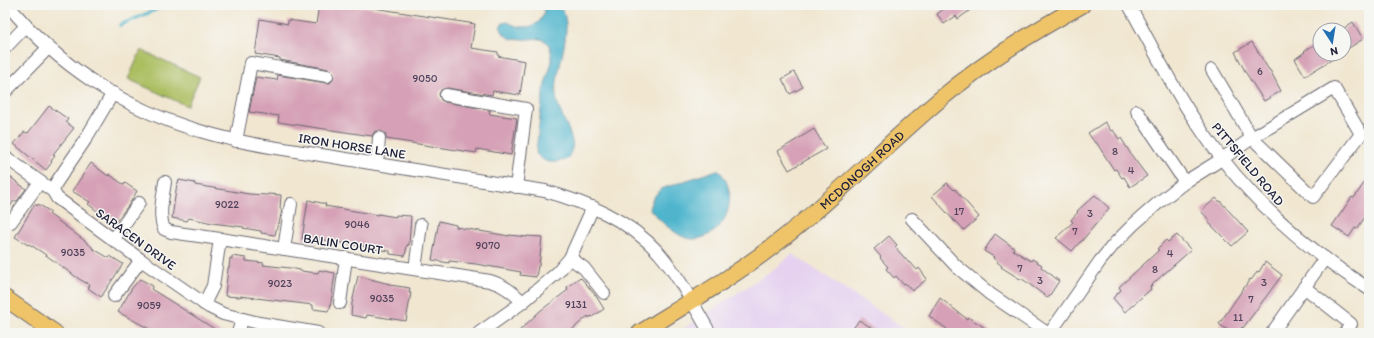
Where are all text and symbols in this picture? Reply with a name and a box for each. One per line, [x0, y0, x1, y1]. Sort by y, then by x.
north arrow [1312, 22, 1352, 62]
text: N [1329, 44, 1339, 58]
house number: 6 [1257, 65, 1263, 78]
house number: 9050 [412, 72, 438, 85]
street label: PITTSFIELD ROAD [1209, 119, 1287, 209]
street label: MCDONOGH ROAD [816, 127, 907, 212]
street label: IRON HORSE LANE [297, 130, 407, 162]
house number: 8 [1112, 145, 1118, 158]
house number: 4 [1128, 164, 1135, 177]
house number: 9022 [215, 198, 239, 211]
street label: SARACEN DRIVE [93, 205, 179, 273]
house number: 17 [954, 205, 965, 218]
house number: 3 [1087, 207, 1093, 220]
house number: 9046 [345, 218, 370, 231]
house number: 7 [1072, 225, 1078, 238]
street label: BALIN COURT [302, 230, 384, 258]
house number: 9070 [476, 239, 501, 252]
house number: 9035 [61, 246, 85, 259]
house number: 4 [1167, 247, 1174, 260]
house number: 7 [1017, 262, 1023, 275]
house number: 8 [1152, 263, 1158, 276]
house number: 3 [1037, 274, 1043, 287]
house number: 3 [1261, 276, 1267, 289]
house number: 9023 [268, 277, 292, 290]
house number: 9035 [370, 292, 394, 305]
house number: 7 [1248, 293, 1254, 306]
house number: 9131 [565, 298, 587, 311]
house number: 9059 [137, 299, 161, 312]
house number: 11 [1233, 311, 1243, 324]

